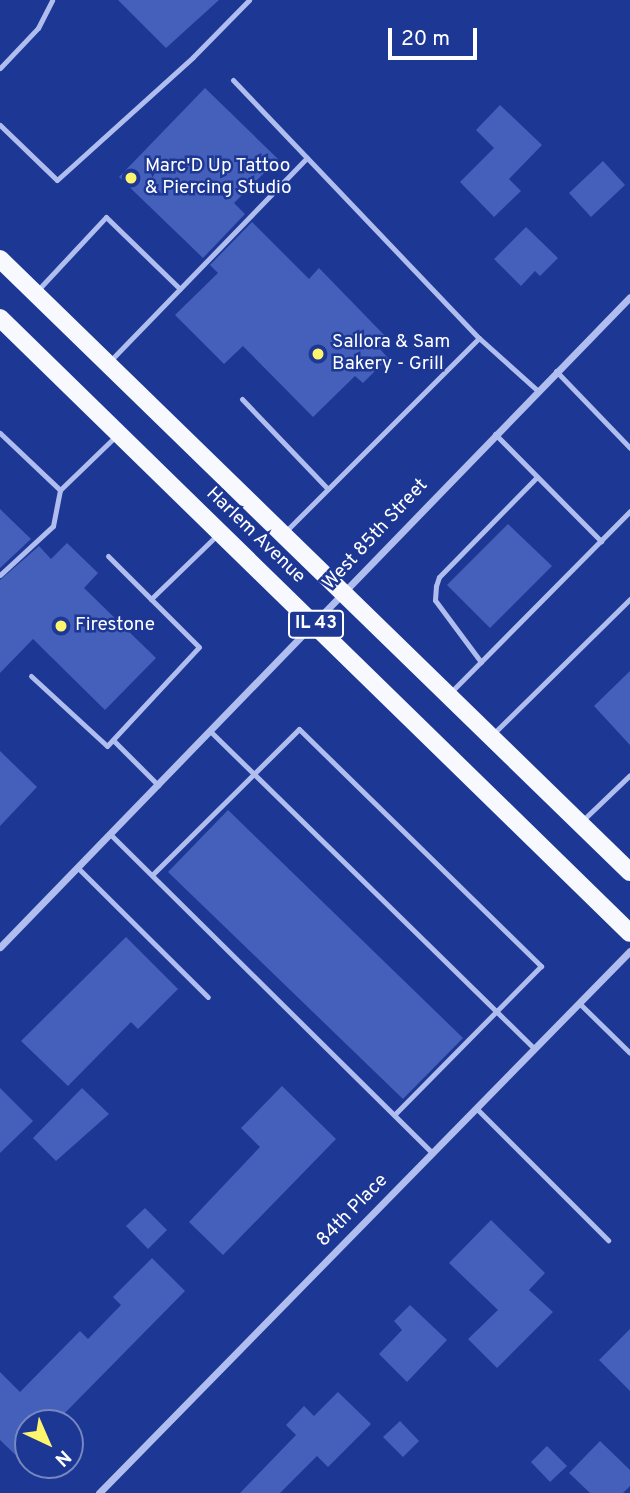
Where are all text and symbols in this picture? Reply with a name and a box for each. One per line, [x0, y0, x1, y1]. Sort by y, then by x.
scale bar [392, 14, 481, 58]
text: 20 m [401, 26, 450, 53]
place label: Marc'D Up Tattoo & Piercing Studio [145, 156, 292, 200]
marker: Marc'D Up Tattoo & Piercing Studio [123, 170, 139, 186]
place label: Sallora & Sam Bakery - Grill [332, 332, 450, 376]
marker: Sallora & Sam Bakery - Grill [310, 346, 326, 362]
street label: West 85th Street [319, 475, 433, 595]
street label: Harlem Avenue [200, 483, 310, 589]
road number: IL 43 [286, 610, 346, 638]
place label: Firestone [75, 615, 155, 637]
marker: Firestone [53, 618, 69, 634]
street label: 84th Place [313, 1170, 393, 1252]
north arrow [14, 1409, 84, 1479]
text: N [49, 1444, 75, 1471]

